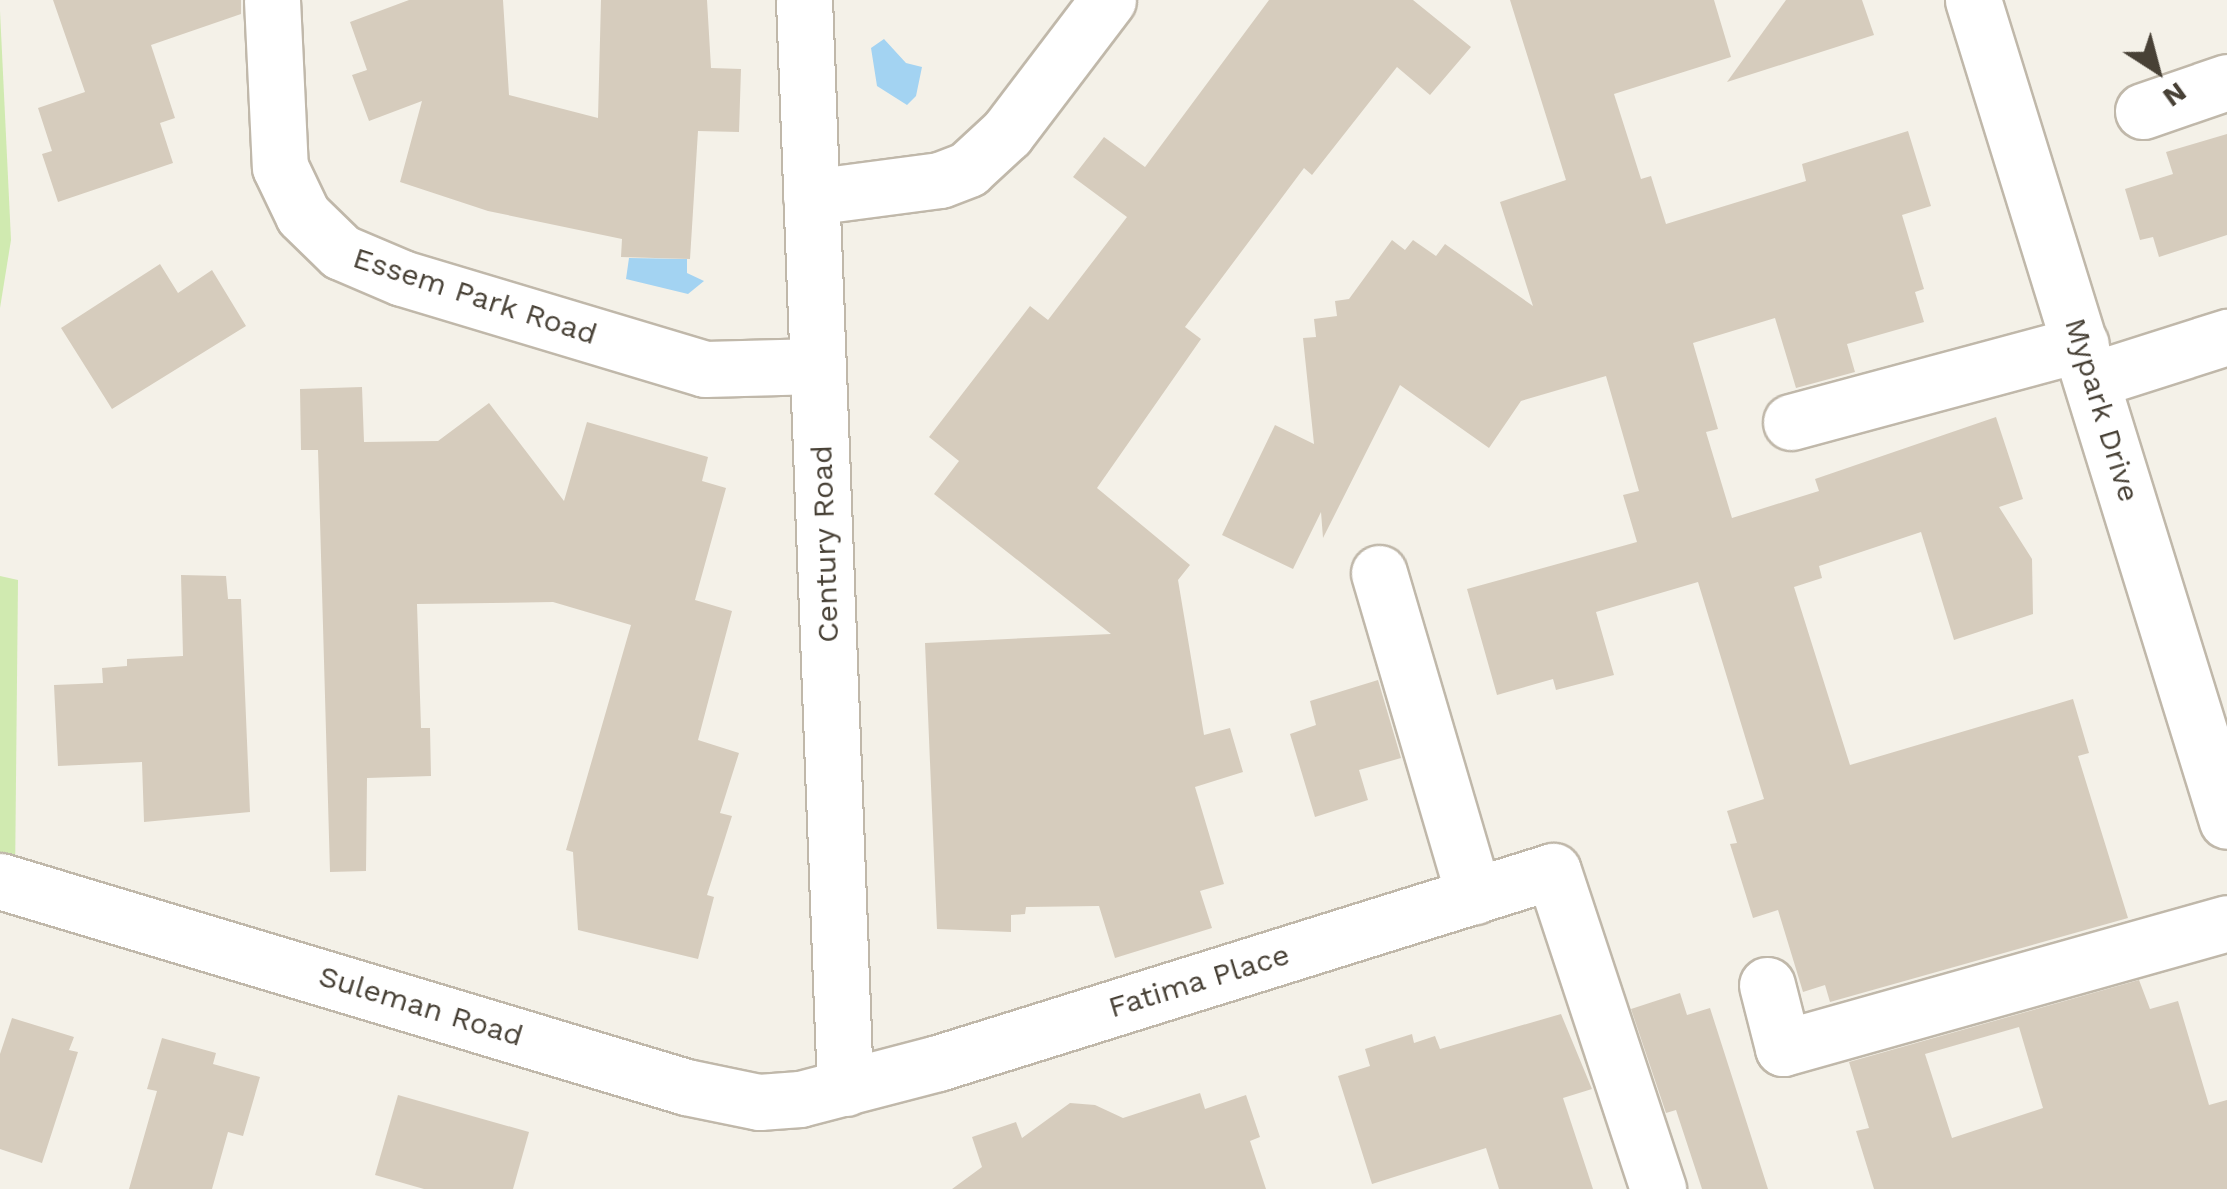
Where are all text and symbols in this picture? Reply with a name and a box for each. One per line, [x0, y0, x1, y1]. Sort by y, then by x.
north arrow [2107, 20, 2207, 120]
text: N [2157, 75, 2193, 114]
street label: Essem Park Road [348, 239, 602, 353]
street label: Mypark Drive [2057, 313, 2147, 507]
street label: Century Road [804, 444, 846, 644]
street label: Fatima Place [1104, 936, 1294, 1026]
street label: Suleman Road [315, 958, 527, 1054]

